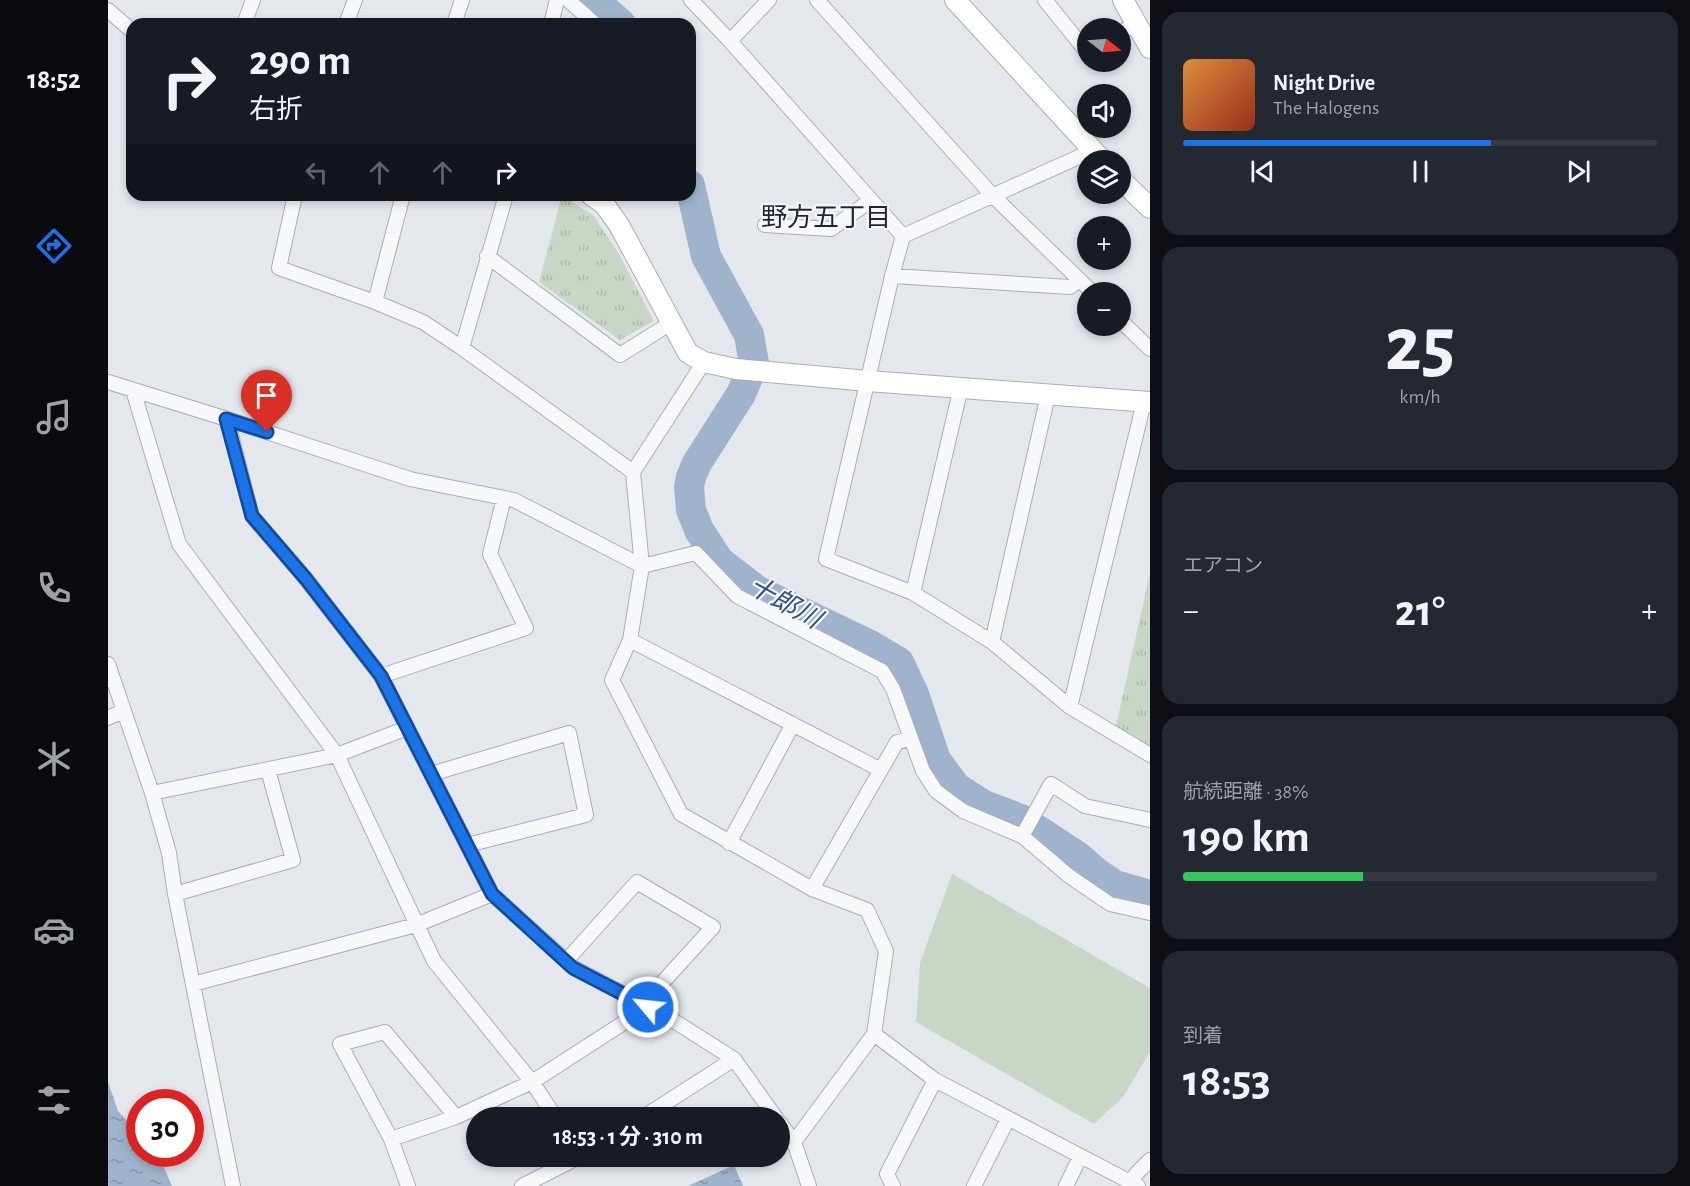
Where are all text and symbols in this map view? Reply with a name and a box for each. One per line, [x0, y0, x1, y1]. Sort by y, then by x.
north arrow [1077, 18, 1131, 72]
map controls [1077, 18, 1131, 336]
text: 290 m [249, 40, 351, 82]
icon: right [150, 42, 228, 120]
text: 18:52 [27, 66, 81, 93]
text: Night Drive [1273, 72, 1375, 94]
button: sound [1077, 84, 1131, 138]
text: 右折 [249, 96, 303, 123]
text: The Halogens [1273, 98, 1379, 118]
button: layers [1077, 150, 1131, 204]
icon: previous [1246, 155, 1279, 188]
icon: pause [1404, 155, 1437, 188]
icon: next [1562, 155, 1595, 188]
icon: left [300, 156, 333, 189]
icon: ahead [363, 156, 396, 189]
icon: ahead [426, 156, 459, 189]
icon: right [489, 156, 522, 189]
district label: 野方五丁目 [761, 204, 891, 231]
button: + [1077, 216, 1131, 270]
icon: directions [33, 225, 75, 267]
button: − [1077, 282, 1131, 336]
text: 25 [1385, 307, 1455, 385]
pin [241, 370, 292, 432]
icon: arrive [250, 379, 283, 412]
text: km/h [1399, 387, 1441, 407]
icon: music [33, 396, 75, 438]
text: エアコン [1183, 556, 1263, 576]
icon: phone [33, 567, 75, 609]
water label: 十郎川 [744, 572, 828, 635]
text: 21° [1395, 589, 1445, 634]
text: − [1183, 595, 1199, 628]
text: + [1641, 595, 1657, 628]
icon: climate [33, 738, 75, 780]
text: 航続距離 · 38% [1183, 782, 1308, 802]
text: 190 km [1183, 815, 1310, 860]
icon: car [33, 909, 75, 951]
position arrow [616, 975, 680, 1039]
text: 到着 [1183, 1026, 1223, 1046]
text: 18:53 [1183, 1059, 1271, 1104]
icon: filters [33, 1079, 75, 1121]
speed limit sign: 30 [126, 1089, 204, 1167]
text: 18:53 · 1 分 · 310 m [553, 1126, 703, 1148]

